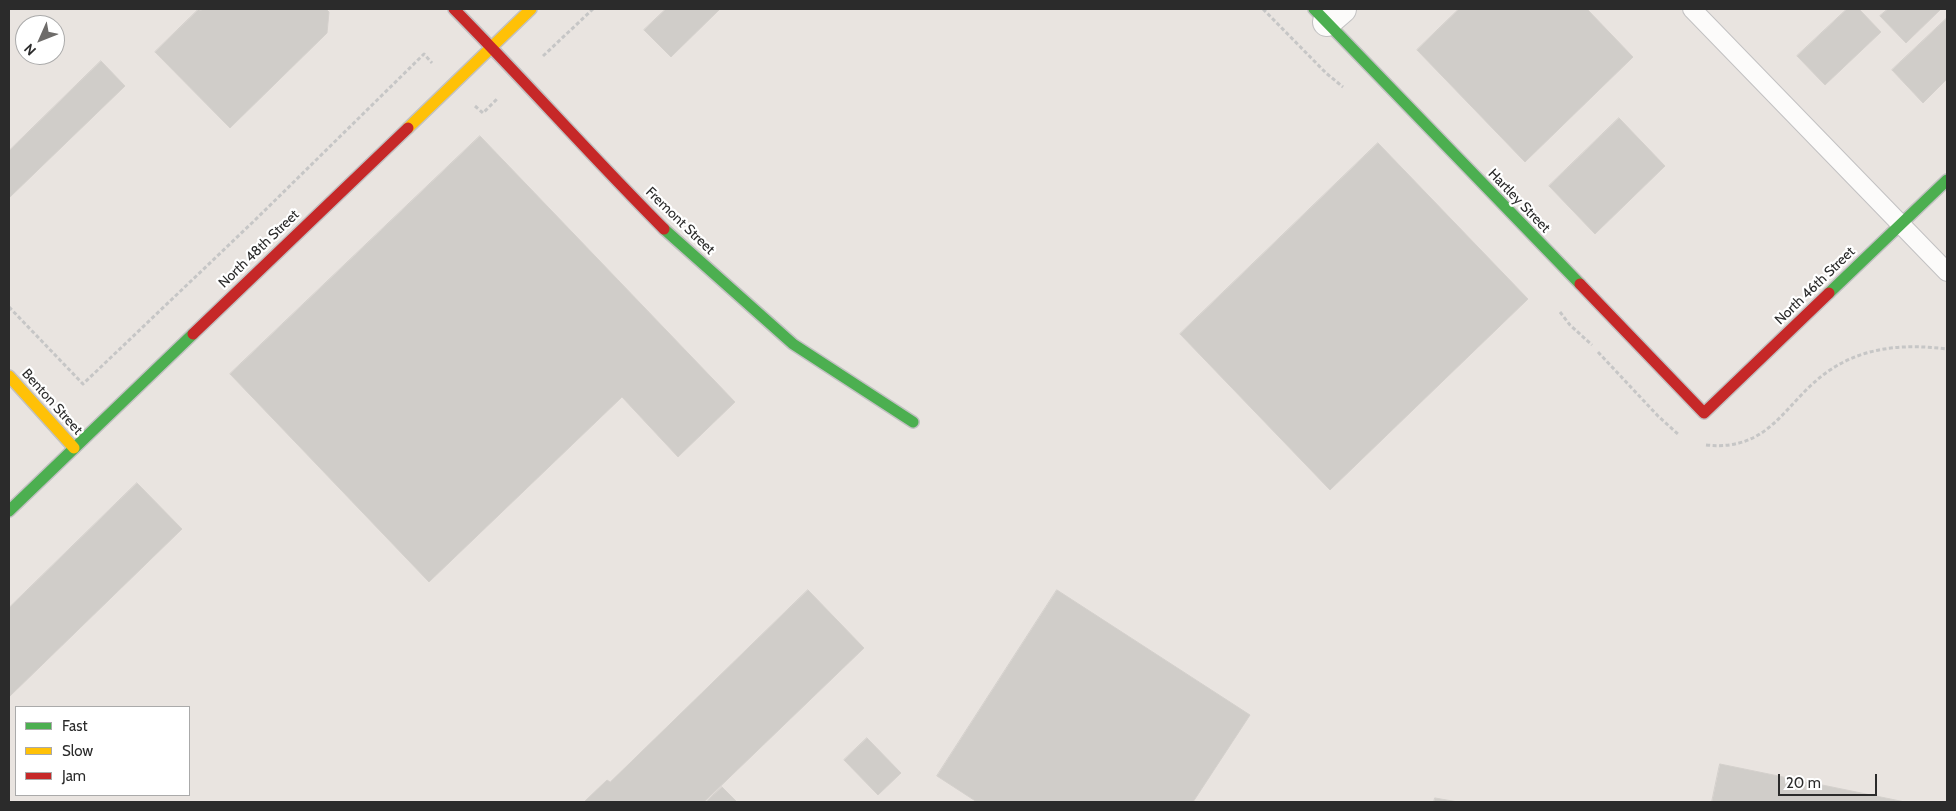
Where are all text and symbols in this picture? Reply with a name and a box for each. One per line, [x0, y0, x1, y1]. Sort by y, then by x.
north arrow [15, 15, 65, 65]
text: N [20, 40, 40, 60]
street label: Hartley Street [1484, 166, 1554, 236]
street label: Fremont Street [642, 184, 718, 258]
street label: North 48th Street [215, 206, 303, 292]
street label: North 46th Street [1772, 244, 1858, 328]
street label: Benton Street [18, 366, 86, 438]
legend [15, 706, 190, 796]
text: Fast [62, 717, 87, 735]
text: Slow [62, 742, 93, 760]
scale bar [1781, 764, 1880, 796]
text: Jam [62, 767, 86, 785]
text: 20 m [1786, 774, 1821, 792]

